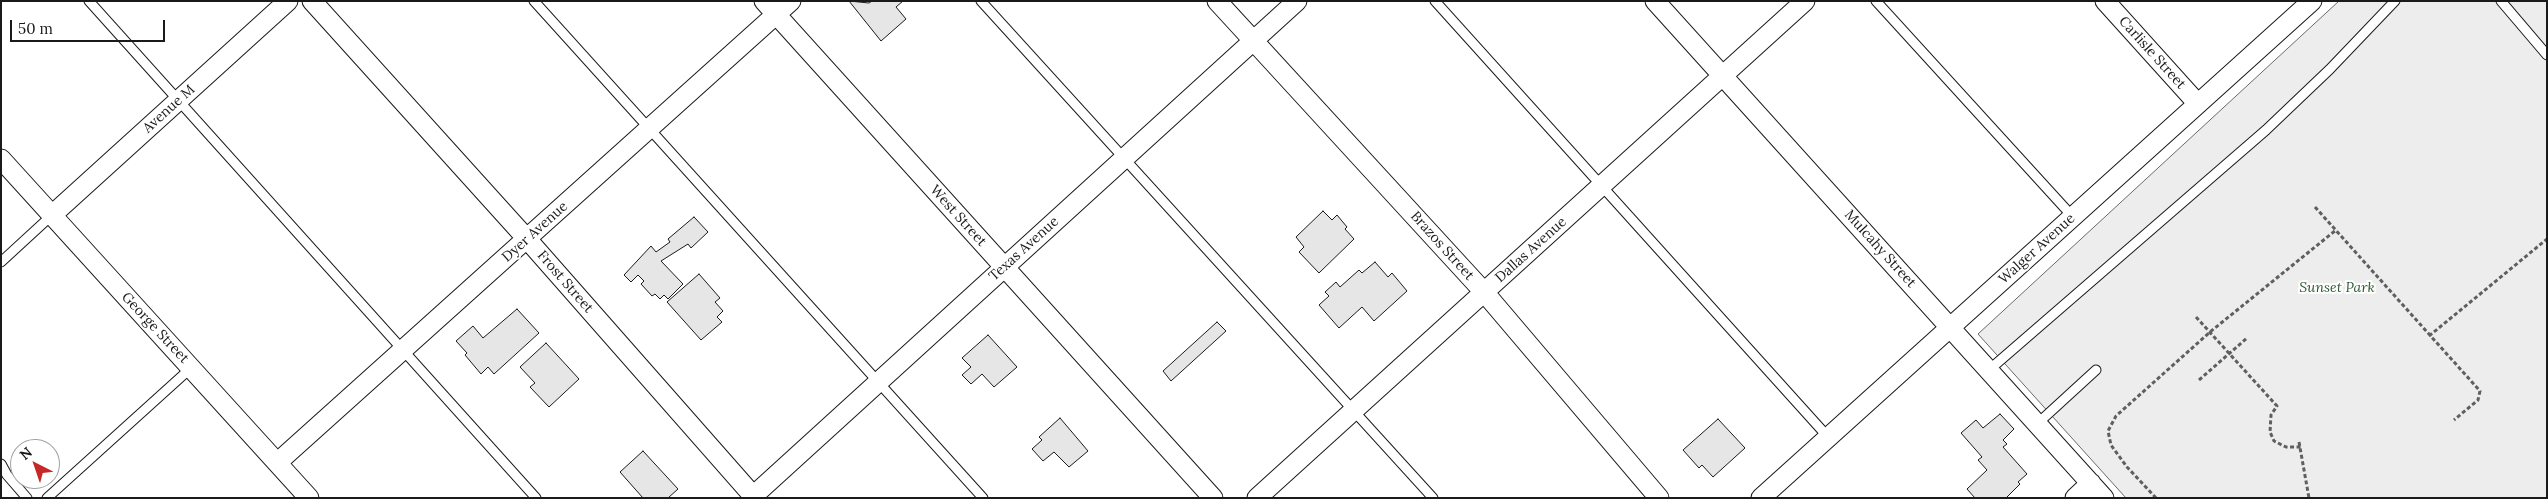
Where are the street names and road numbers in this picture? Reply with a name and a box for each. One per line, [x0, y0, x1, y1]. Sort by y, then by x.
street label: Carlisle Street [2115, 13, 2189, 93]
street label: Avenue M [140, 81, 198, 137]
street label: West Street [926, 182, 990, 250]
street label: Dyer Avenue [499, 198, 571, 266]
street label: Mulcahy Street [1841, 207, 1919, 291]
street label: Brazos Street [1407, 208, 1477, 284]
street label: Walger Avenue [1995, 210, 2079, 288]
street label: Texas Avenue [986, 213, 1062, 285]
street label: Dallas Avenue [1492, 214, 1570, 286]
street label: Frost Street [533, 247, 597, 317]
street label: George Street [118, 289, 192, 367]

